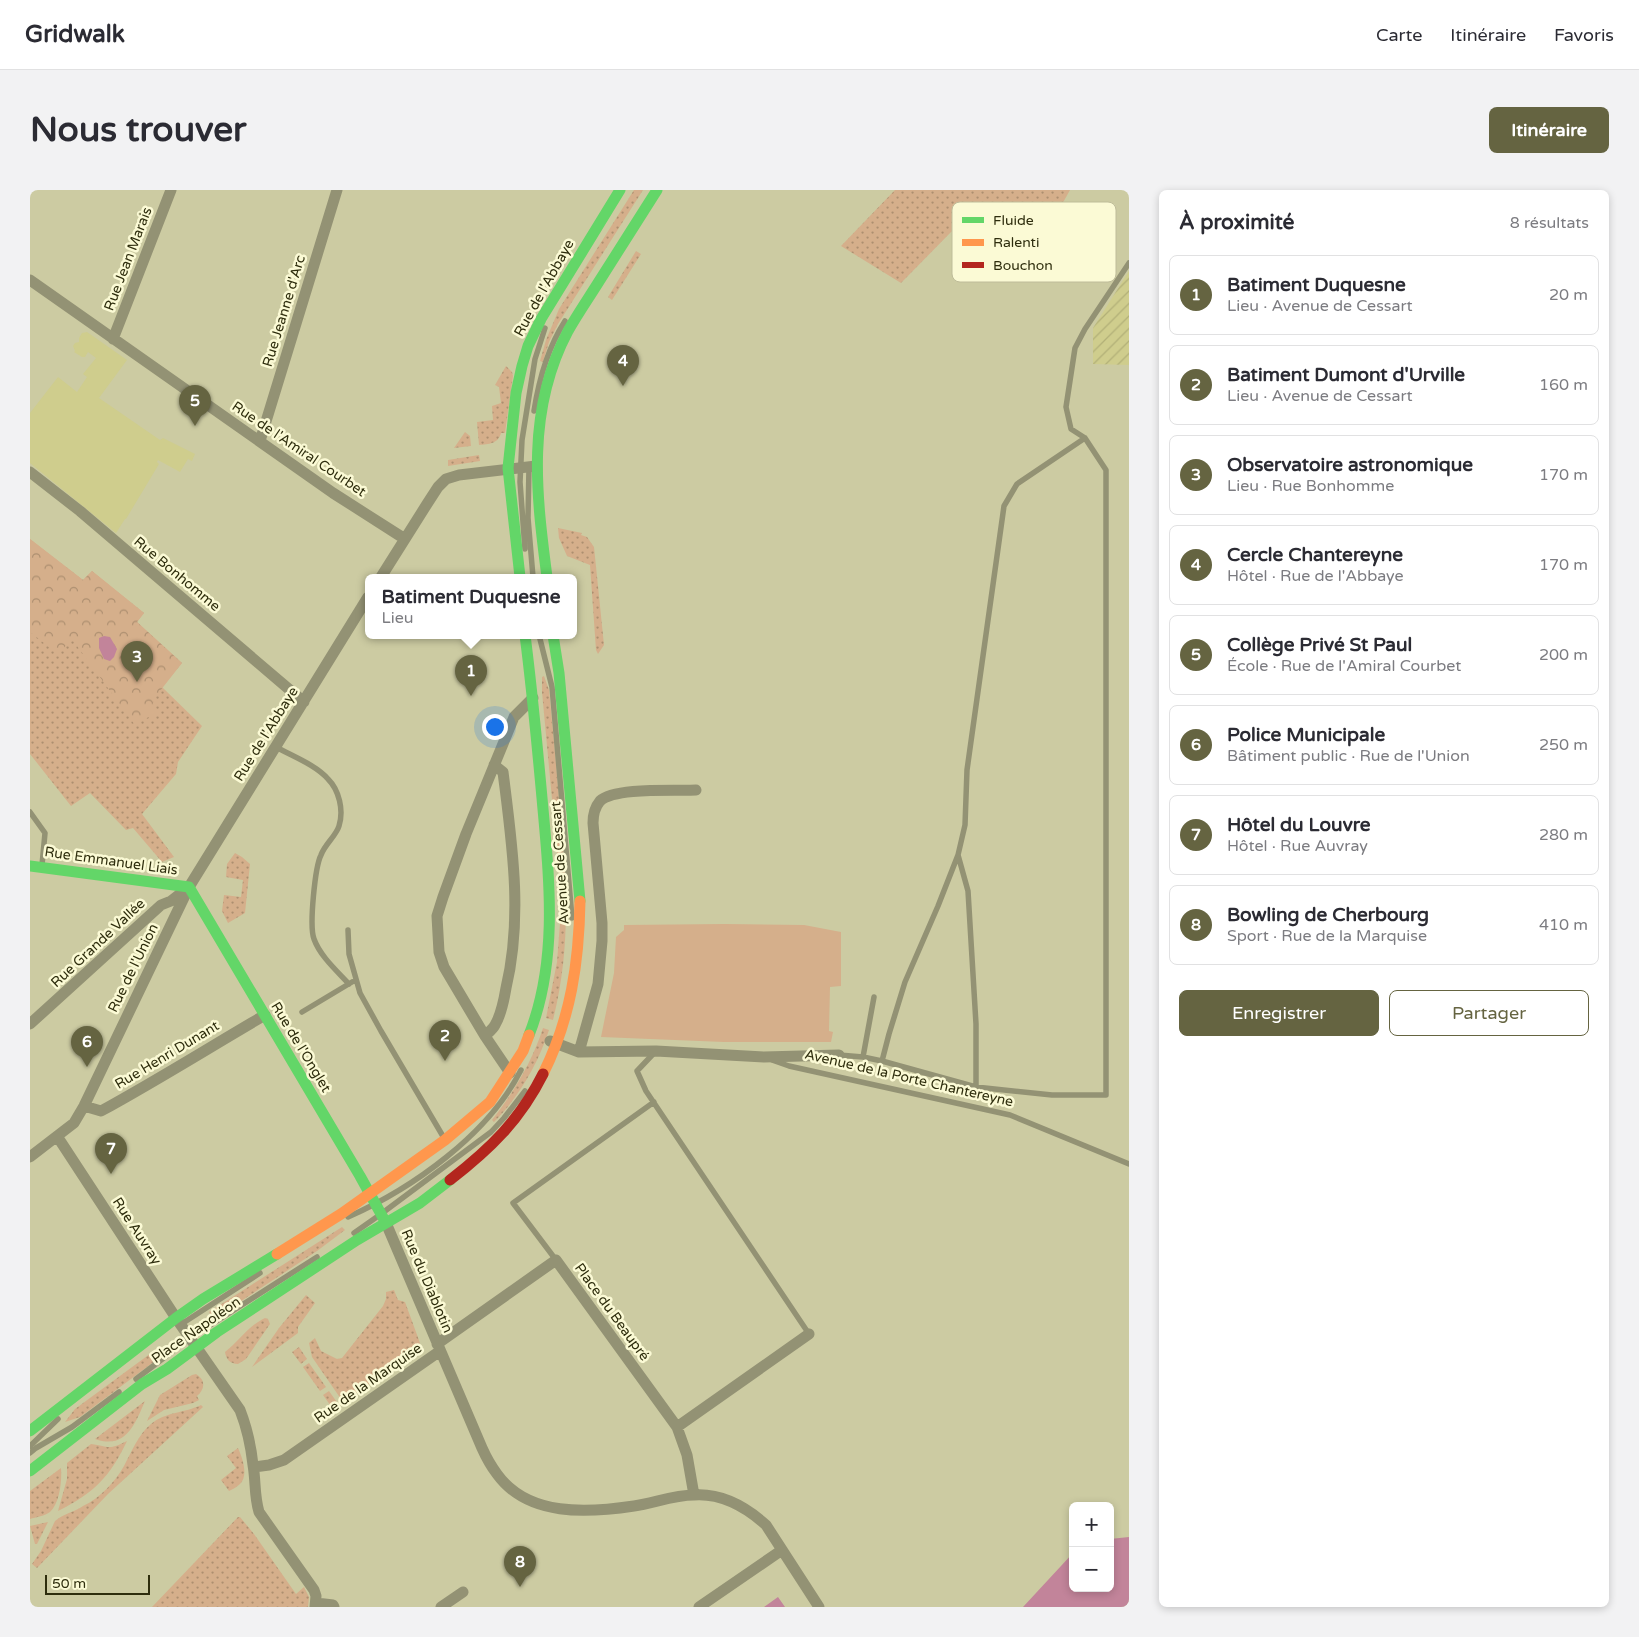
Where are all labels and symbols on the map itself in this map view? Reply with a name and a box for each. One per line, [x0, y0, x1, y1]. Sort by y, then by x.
legend [952, 202, 1116, 282]
street label: Rue Jean Marais [100, 205, 156, 313]
text: Fluide [993, 212, 1034, 229]
text: Ralenti [993, 234, 1039, 251]
street label: Rue de l'Abbaye [510, 237, 578, 339]
street label: Rue Jeanne d'Arc [259, 253, 309, 369]
text: Bouchon [993, 257, 1053, 274]
pin: 4 [607, 345, 639, 386]
pin: 5 [179, 385, 211, 426]
street label: Rue de l'Amiral Courbet [229, 398, 370, 501]
street label: Rue Bonhomme [130, 533, 224, 615]
pin: 3 [121, 641, 153, 682]
pin: 1 [455, 655, 487, 696]
street label: Rue de l'Abbaye [230, 684, 302, 784]
your location [482, 714, 508, 740]
street label: Avenue de Cessart [547, 800, 573, 925]
street label: Rue Emmanuel Liais [43, 843, 179, 879]
street label: Rue Grande Vallée [47, 895, 149, 991]
street label: Rue de l'Union [104, 921, 162, 1015]
street label: Rue de l'Onglet [267, 999, 335, 1096]
street label: Rue Henri Dunant [112, 1017, 223, 1093]
pin: 2 [429, 1020, 461, 1061]
pin: 6 [71, 1026, 103, 1067]
street label: Avenue de la Porte Chantereyne [803, 1046, 1015, 1110]
pin: 7 [95, 1133, 127, 1174]
street label: Rue Auvray [109, 1194, 165, 1268]
street label: Rue du Diablotin [398, 1227, 456, 1335]
street label: Place du Beaupré [571, 1260, 653, 1364]
street label: Place Napoléon [148, 1293, 244, 1367]
street label: Rue de la Marquise [311, 1339, 425, 1427]
pin: 8 [504, 1546, 536, 1587]
scale bar [45, 1572, 150, 1595]

